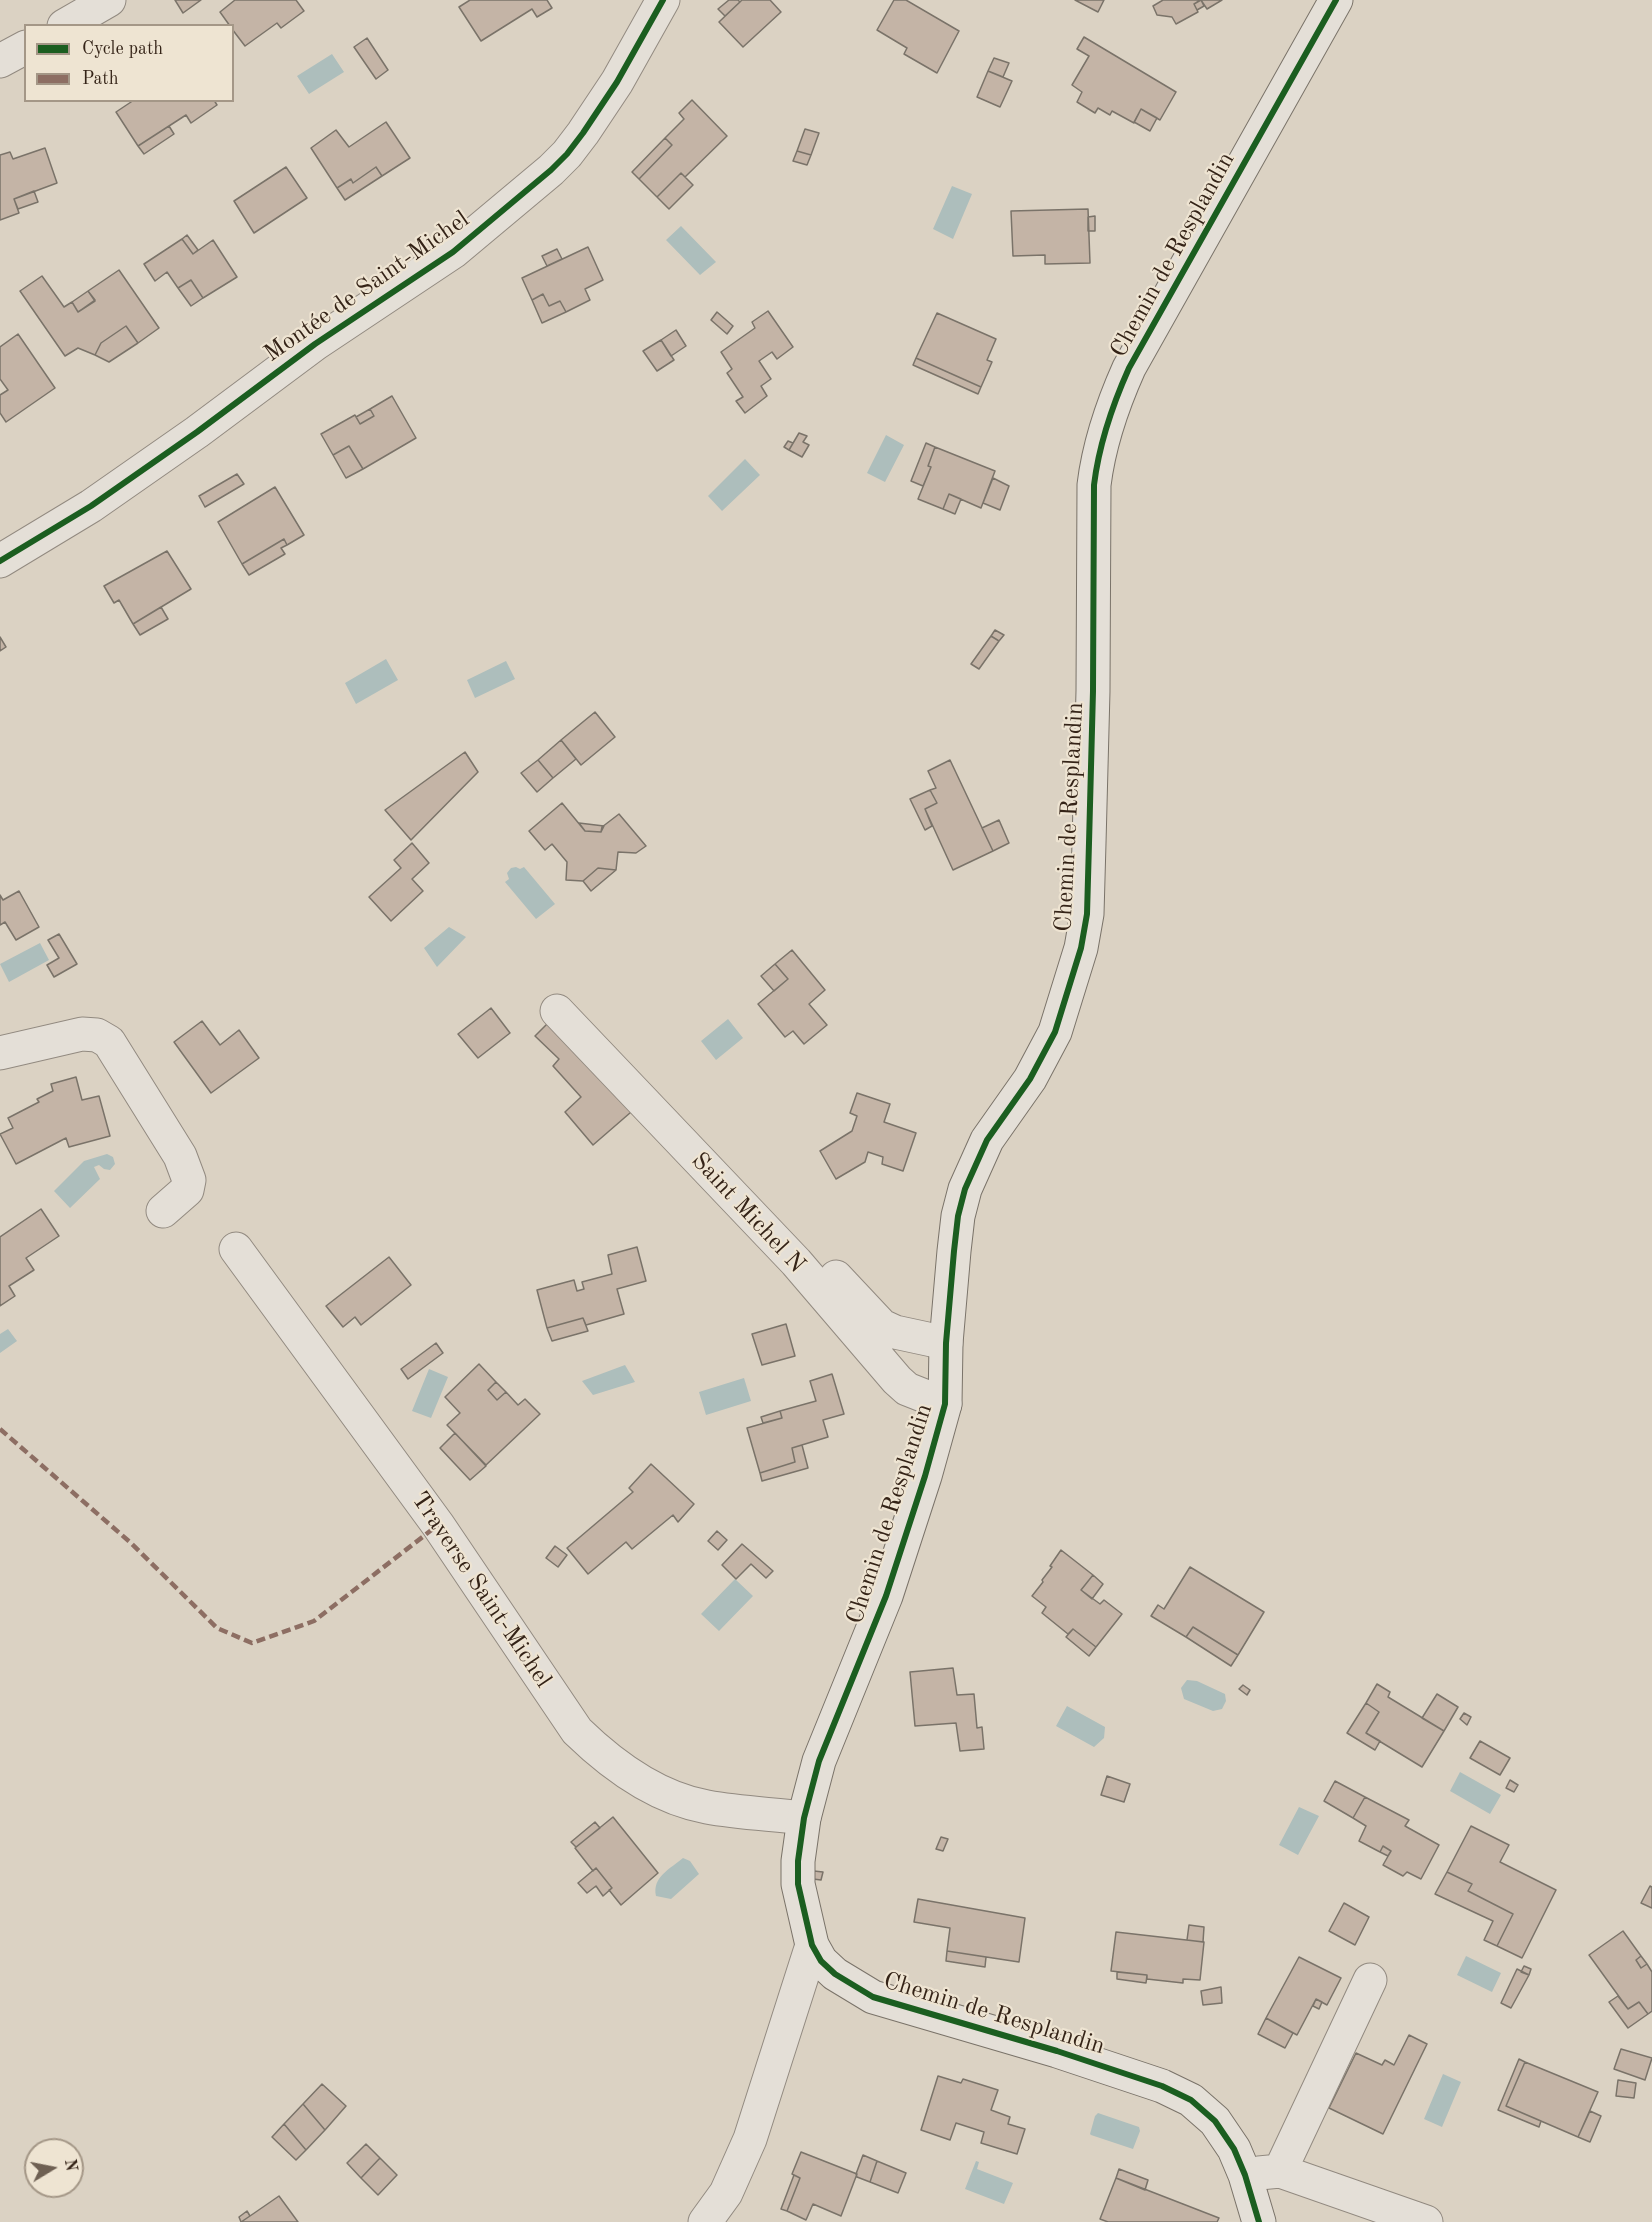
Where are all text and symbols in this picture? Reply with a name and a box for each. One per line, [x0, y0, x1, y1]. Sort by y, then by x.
legend [24, 24, 234, 102]
text: Cycle path [82, 40, 163, 58]
text: Path [82, 70, 118, 88]
street label: Chemin de Resplandin [1105, 147, 1241, 363]
street label: Montée de Saint-Michel [259, 205, 475, 369]
street label: Chemin de Resplandin [1050, 701, 1090, 933]
street label: Saint Michel N [685, 1147, 811, 1279]
street label: Chemin de Resplandin [841, 1400, 939, 1628]
street label: Traverse Saint-Michel [405, 1487, 557, 1693]
street label: Chemin de Resplandin [880, 1967, 1108, 2061]
north arrow [24, 2138, 84, 2198]
text: N [61, 2158, 79, 2173]

